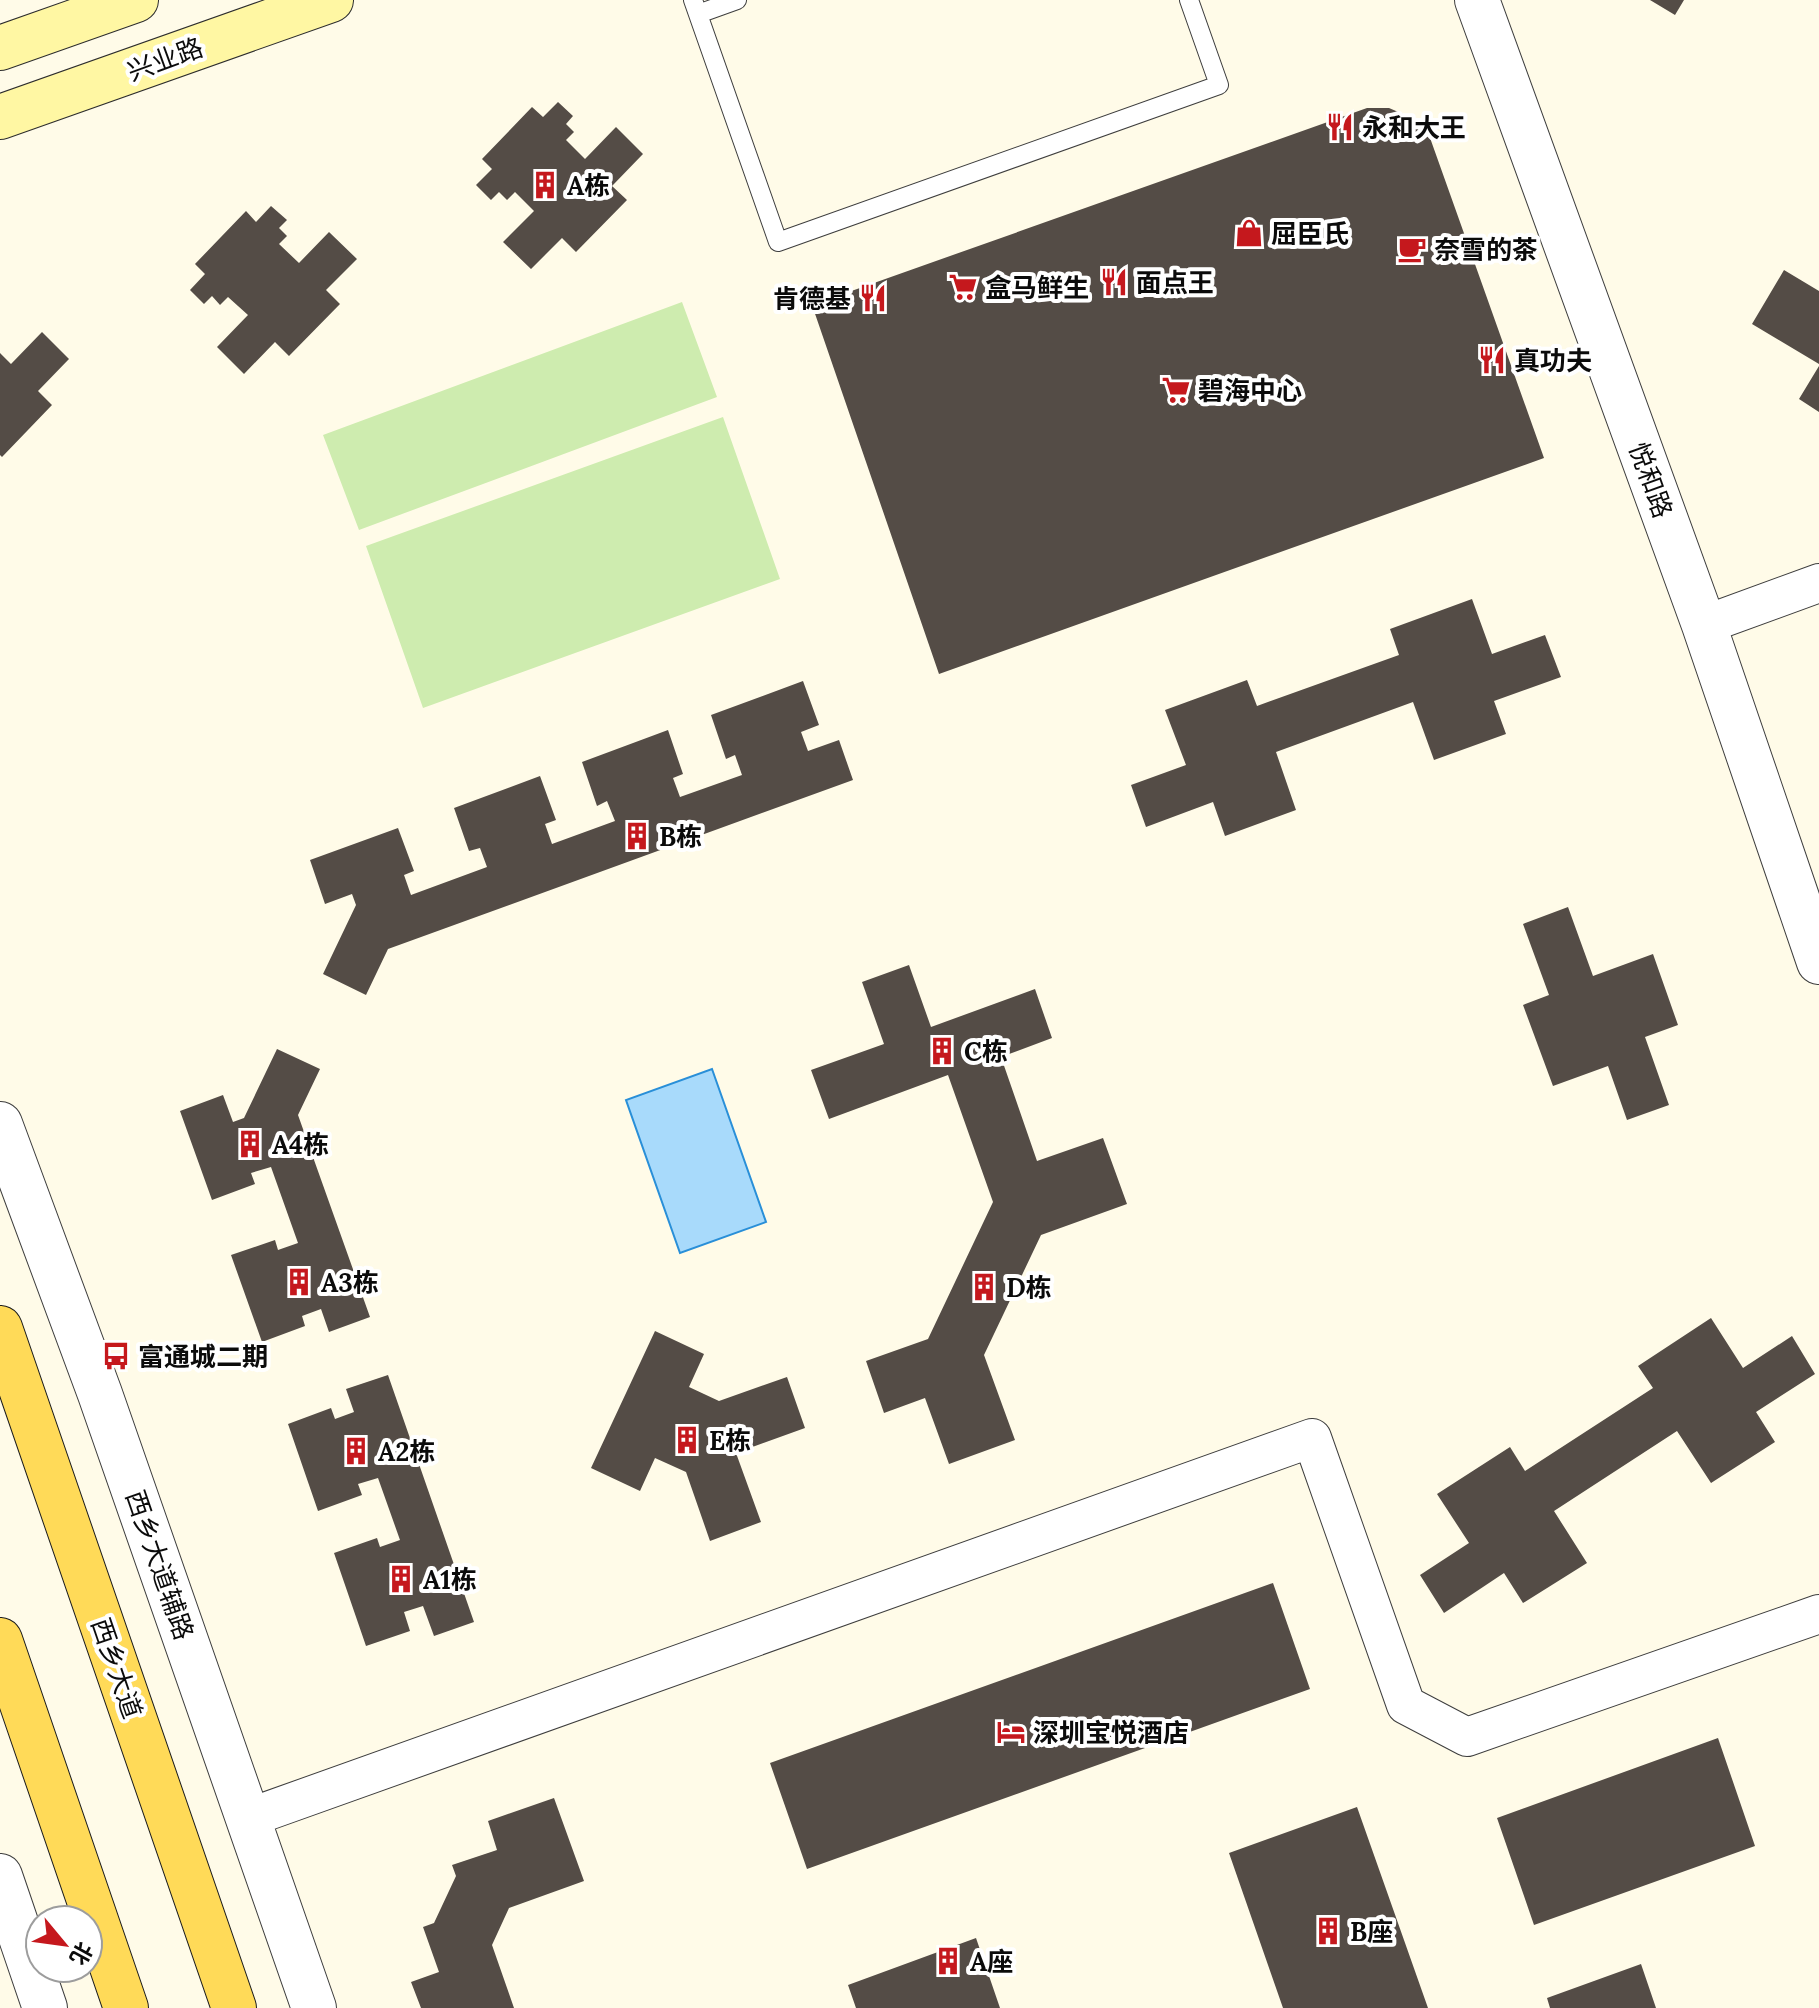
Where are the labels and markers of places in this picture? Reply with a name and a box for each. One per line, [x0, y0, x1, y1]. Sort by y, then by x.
place label: 永和大王 [1362, 111, 1466, 144]
restaurant icon: 永和大王 [1325, 112, 1355, 142]
place label: A栋 [567, 169, 610, 202]
building icon: A栋 [530, 170, 560, 200]
place label: 屈臣氏 [1271, 217, 1349, 250]
shop icon: 屈臣氏 [1234, 218, 1264, 248]
place label: 奈雪的茶 [1434, 233, 1538, 266]
cafe icon: 奈雪的茶 [1397, 234, 1427, 264]
place label: 面点王 [1136, 266, 1214, 299]
restaurant icon: 面点王 [1099, 267, 1129, 297]
place label: 盒马鲜生 [985, 271, 1089, 304]
supermarket icon: 盒马鲜生 [948, 272, 978, 302]
place label: 肯德基 [773, 282, 851, 315]
restaurant icon: 肯德基 [858, 283, 888, 313]
place label: 真功夫 [1514, 344, 1592, 377]
restaurant icon: 真功夫 [1477, 345, 1507, 375]
place label: 碧海中心 [1198, 374, 1302, 407]
supermarket icon: 碧海中心 [1161, 375, 1191, 405]
place label: B栋 [659, 820, 702, 853]
building icon: B栋 [622, 821, 652, 851]
place label: C栋 [964, 1035, 1008, 1068]
building icon: C栋 [927, 1036, 957, 1066]
place label: A4栋 [272, 1128, 329, 1161]
building icon: A4栋 [235, 1129, 265, 1159]
place label: A3栋 [321, 1266, 379, 1299]
building icon: A3栋 [284, 1267, 314, 1297]
place label: D栋 [1006, 1271, 1052, 1304]
building icon: D栋 [969, 1272, 999, 1302]
place label: 富通城二期 [138, 1340, 268, 1373]
bus stop icon: 富通城二期 [101, 1341, 131, 1371]
place label: E栋 [709, 1424, 751, 1457]
building icon: E栋 [672, 1425, 702, 1455]
place label: A2栋 [378, 1435, 435, 1468]
building icon: A2栋 [341, 1436, 371, 1466]
place label: A1栋 [423, 1563, 477, 1596]
building icon: A1栋 [386, 1564, 416, 1594]
place label: 深圳宝悦酒店 [1033, 1716, 1189, 1749]
hotel icon: 深圳宝悦酒店 [996, 1717, 1026, 1747]
place label: B座 [1350, 1915, 1393, 1948]
building icon: B座 [1313, 1916, 1343, 1946]
place label: A座 [970, 1945, 1013, 1978]
building icon: A座 [933, 1946, 963, 1976]

